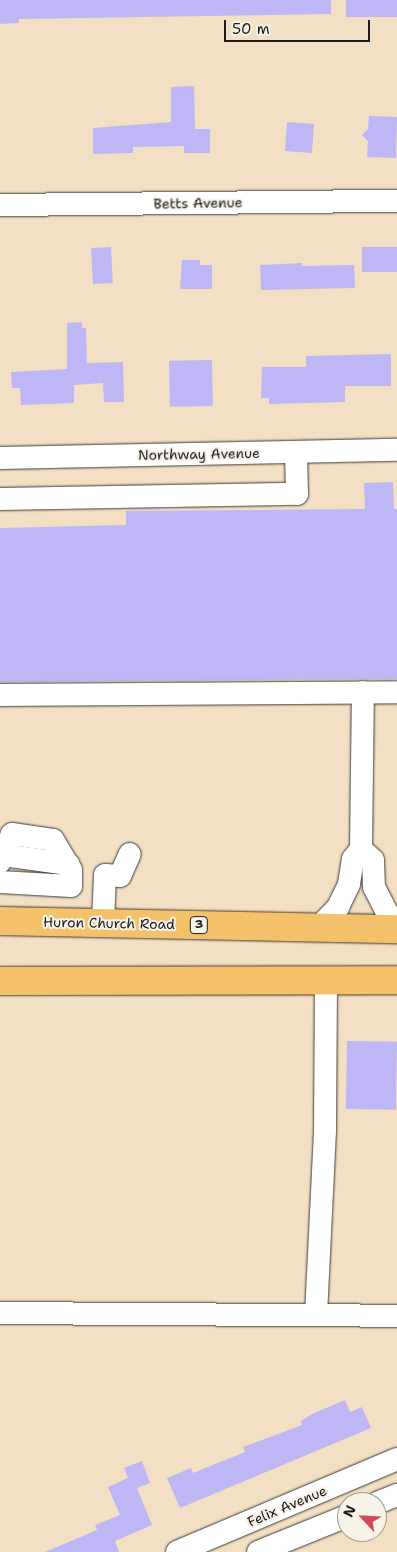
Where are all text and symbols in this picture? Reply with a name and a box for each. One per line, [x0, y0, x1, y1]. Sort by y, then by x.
scale bar [227, 10, 373, 42]
text: 50 m [232, 19, 270, 39]
street label: Betts Avenue [153, 194, 243, 212]
street label: Northway Avenue [138, 445, 260, 463]
street label: Huron Church Road [43, 913, 175, 933]
road number: 3 [189, 916, 209, 934]
street label: Felix Avenue [245, 1482, 329, 1530]
north arrow [337, 1492, 387, 1542]
text: N [339, 1502, 360, 1520]

